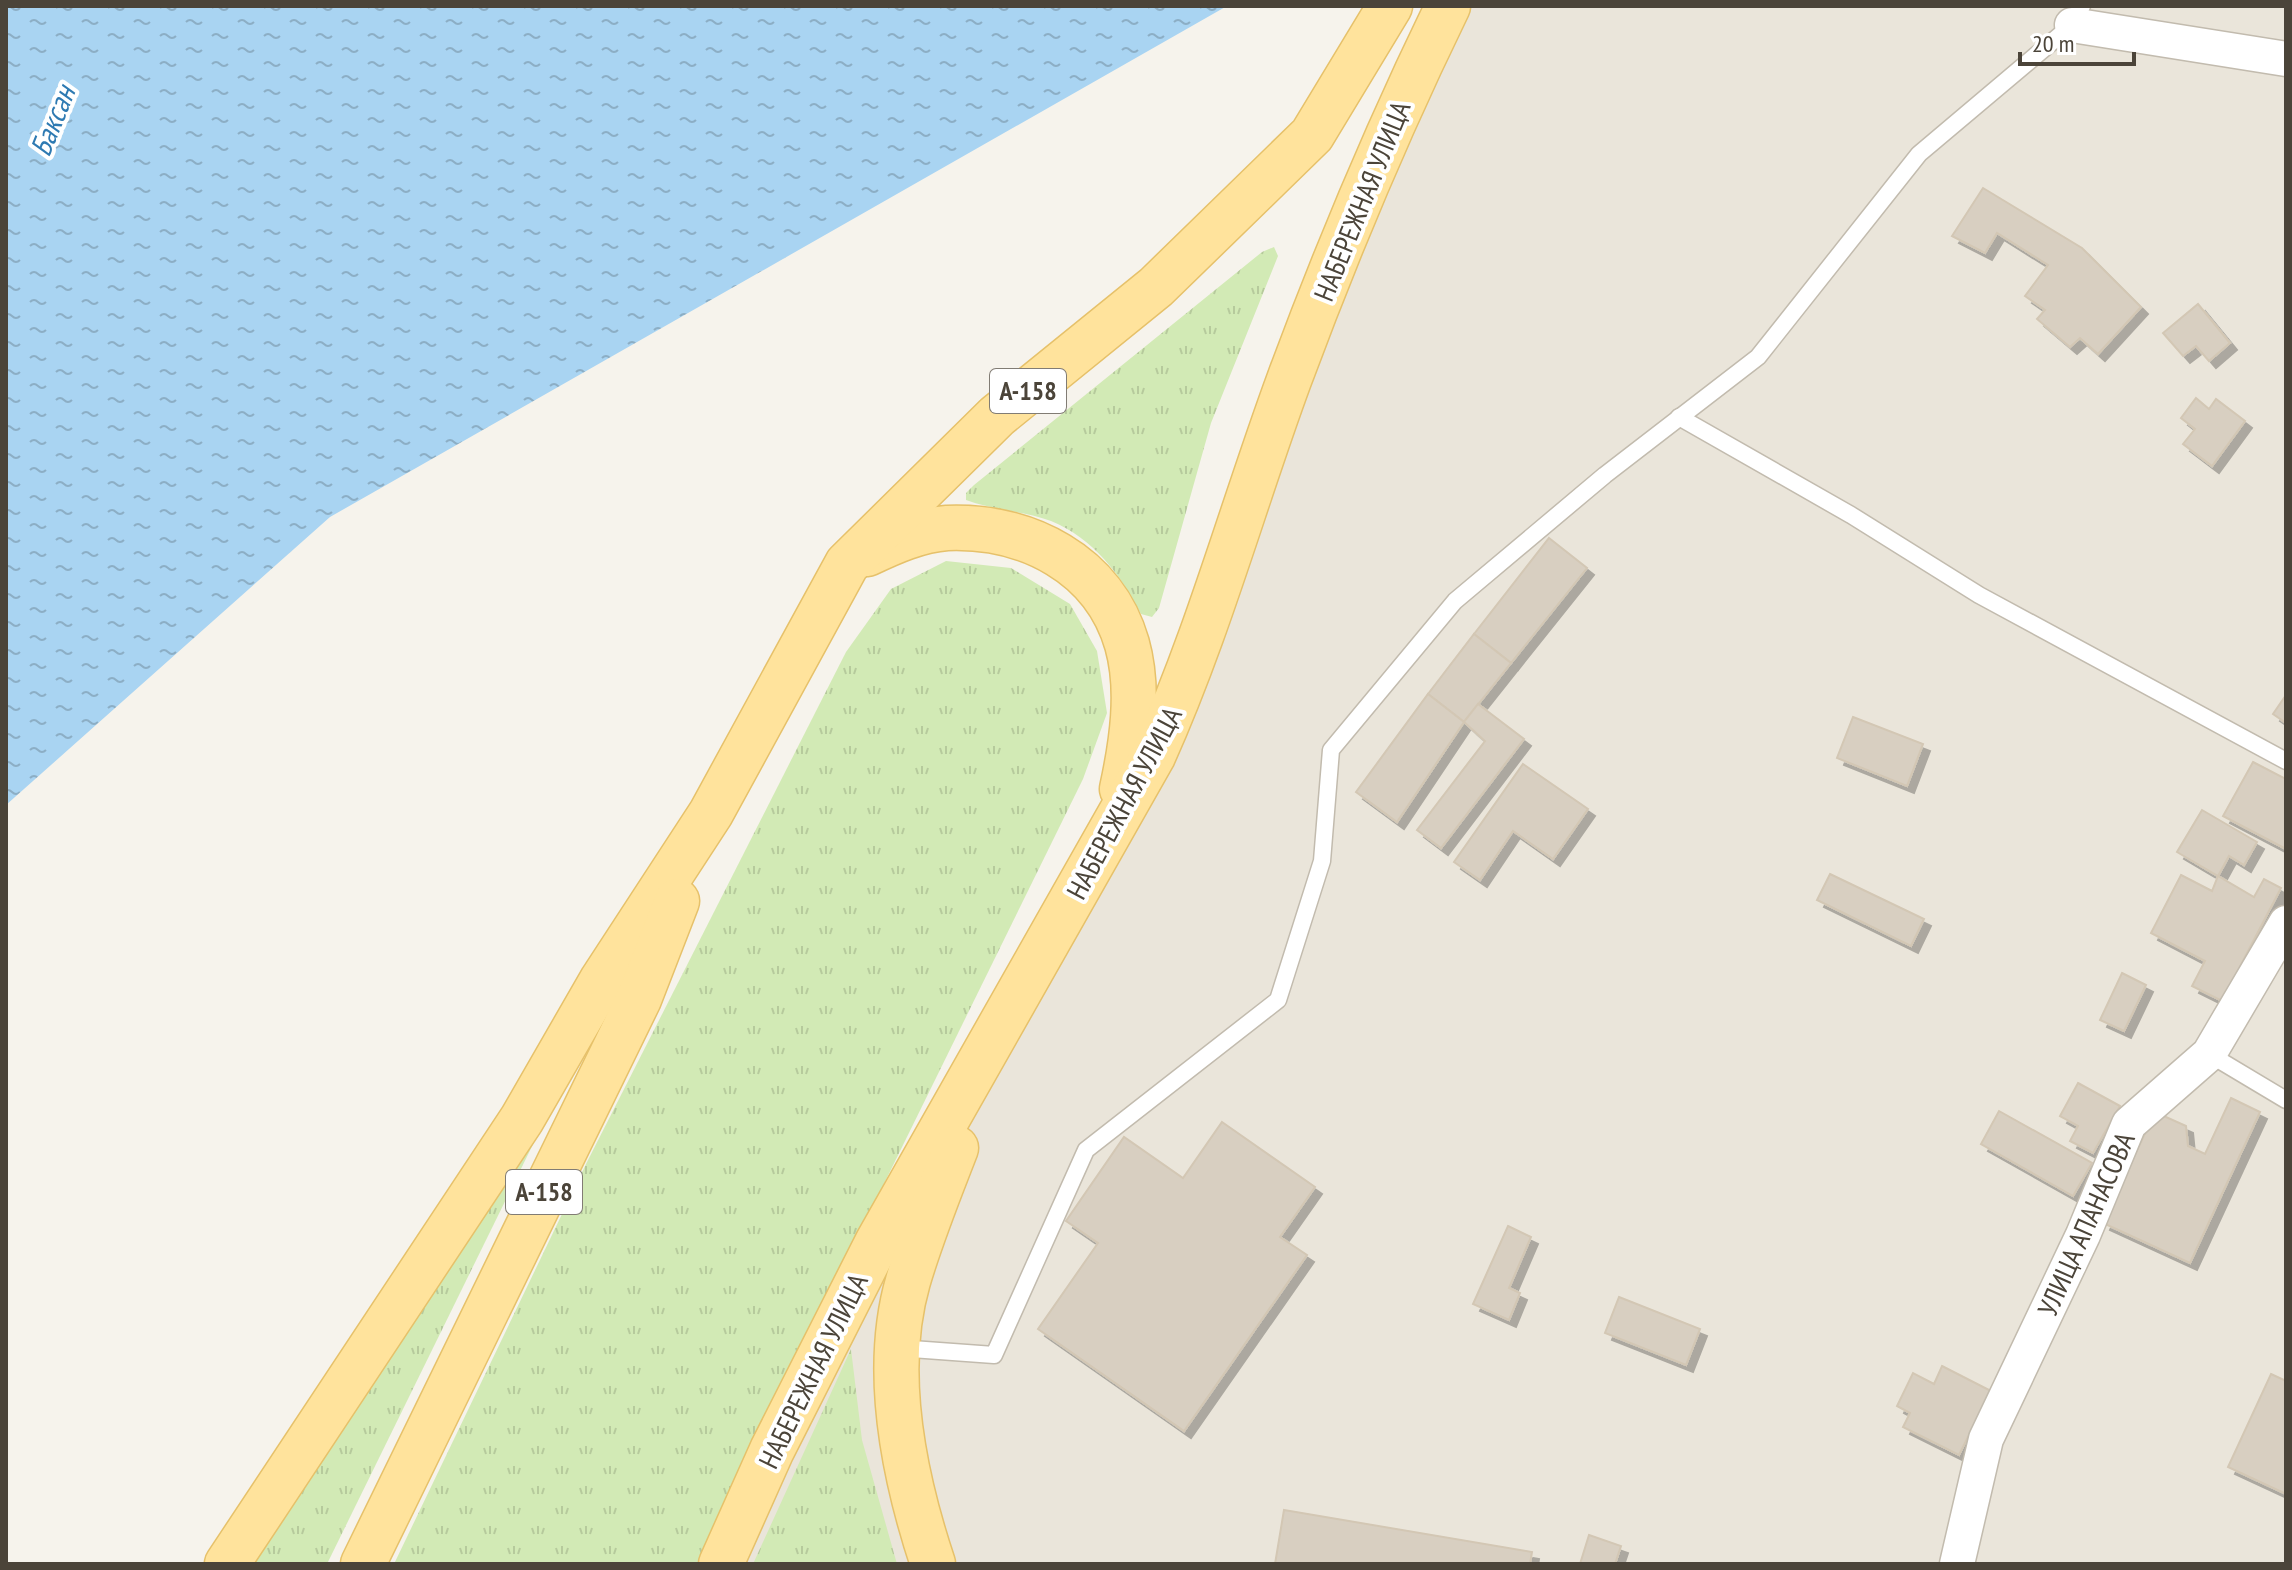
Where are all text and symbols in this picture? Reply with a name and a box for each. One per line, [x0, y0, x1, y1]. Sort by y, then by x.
scale bar [2020, 16, 2134, 66]
text: 20 m [2032, 28, 2074, 59]
water label: Баксан [20, 77, 84, 161]
street label: НАБЕРЕЖНАЯ УЛИЦА [1305, 95, 1419, 306]
road number: А-158 [990, 369, 1066, 413]
street label: НАБЕРЕЖНАЯ УЛИЦА [1057, 700, 1190, 905]
street label: УЛИЦА АПАНАСОВА [2028, 1125, 2143, 1322]
road number: А-158 [506, 1170, 582, 1214]
street label: НАБЕРЕЖНАЯ УЛИЦА [749, 1267, 876, 1474]

